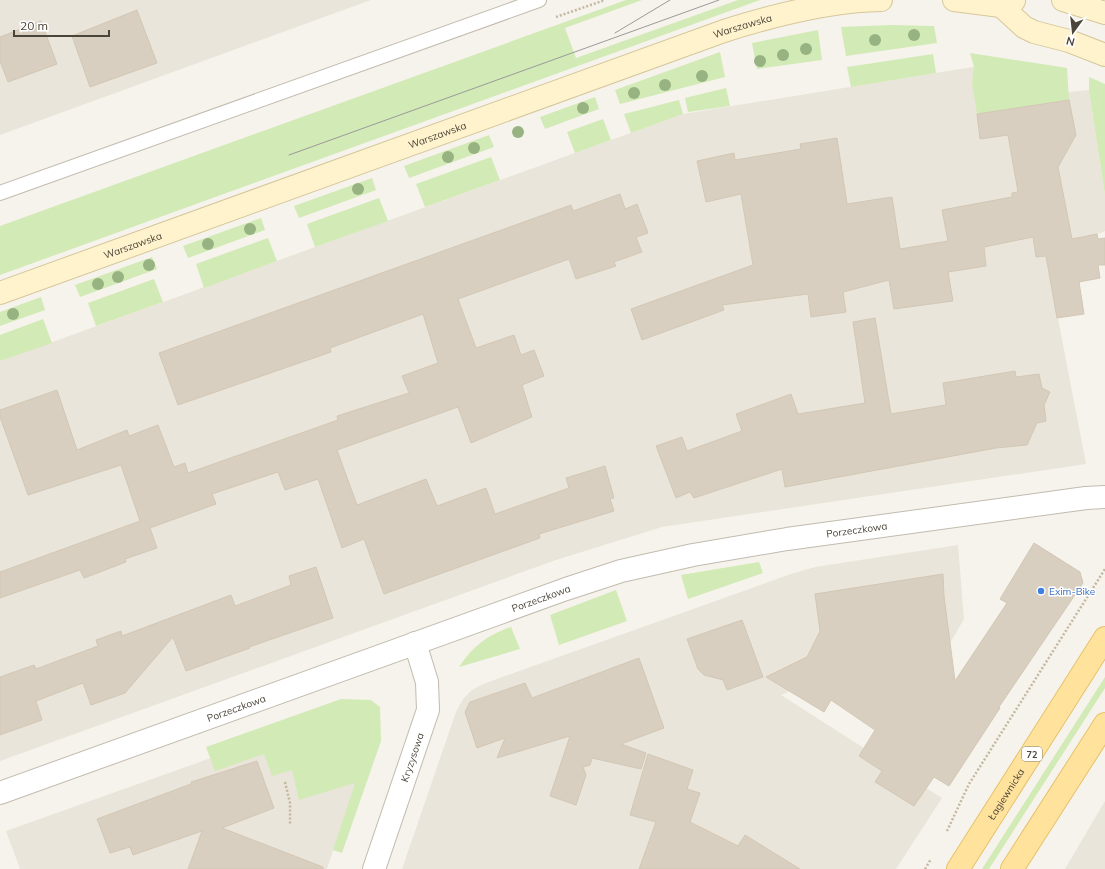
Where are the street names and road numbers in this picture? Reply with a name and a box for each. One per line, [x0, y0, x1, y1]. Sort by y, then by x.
street label: Warszawska [711, 11, 773, 41]
street label: Warszawska [406, 118, 468, 151]
street label: Warszawska [102, 229, 163, 261]
street label: Porzeczkowa [825, 519, 888, 540]
street label: Porzeczkowa [510, 582, 572, 615]
street label: Porzeczkowa [205, 691, 267, 724]
street label: Kryzysowa [398, 731, 426, 784]
road number: 72 [1022, 747, 1042, 761]
street label: Łagiewnicka [984, 766, 1027, 823]

